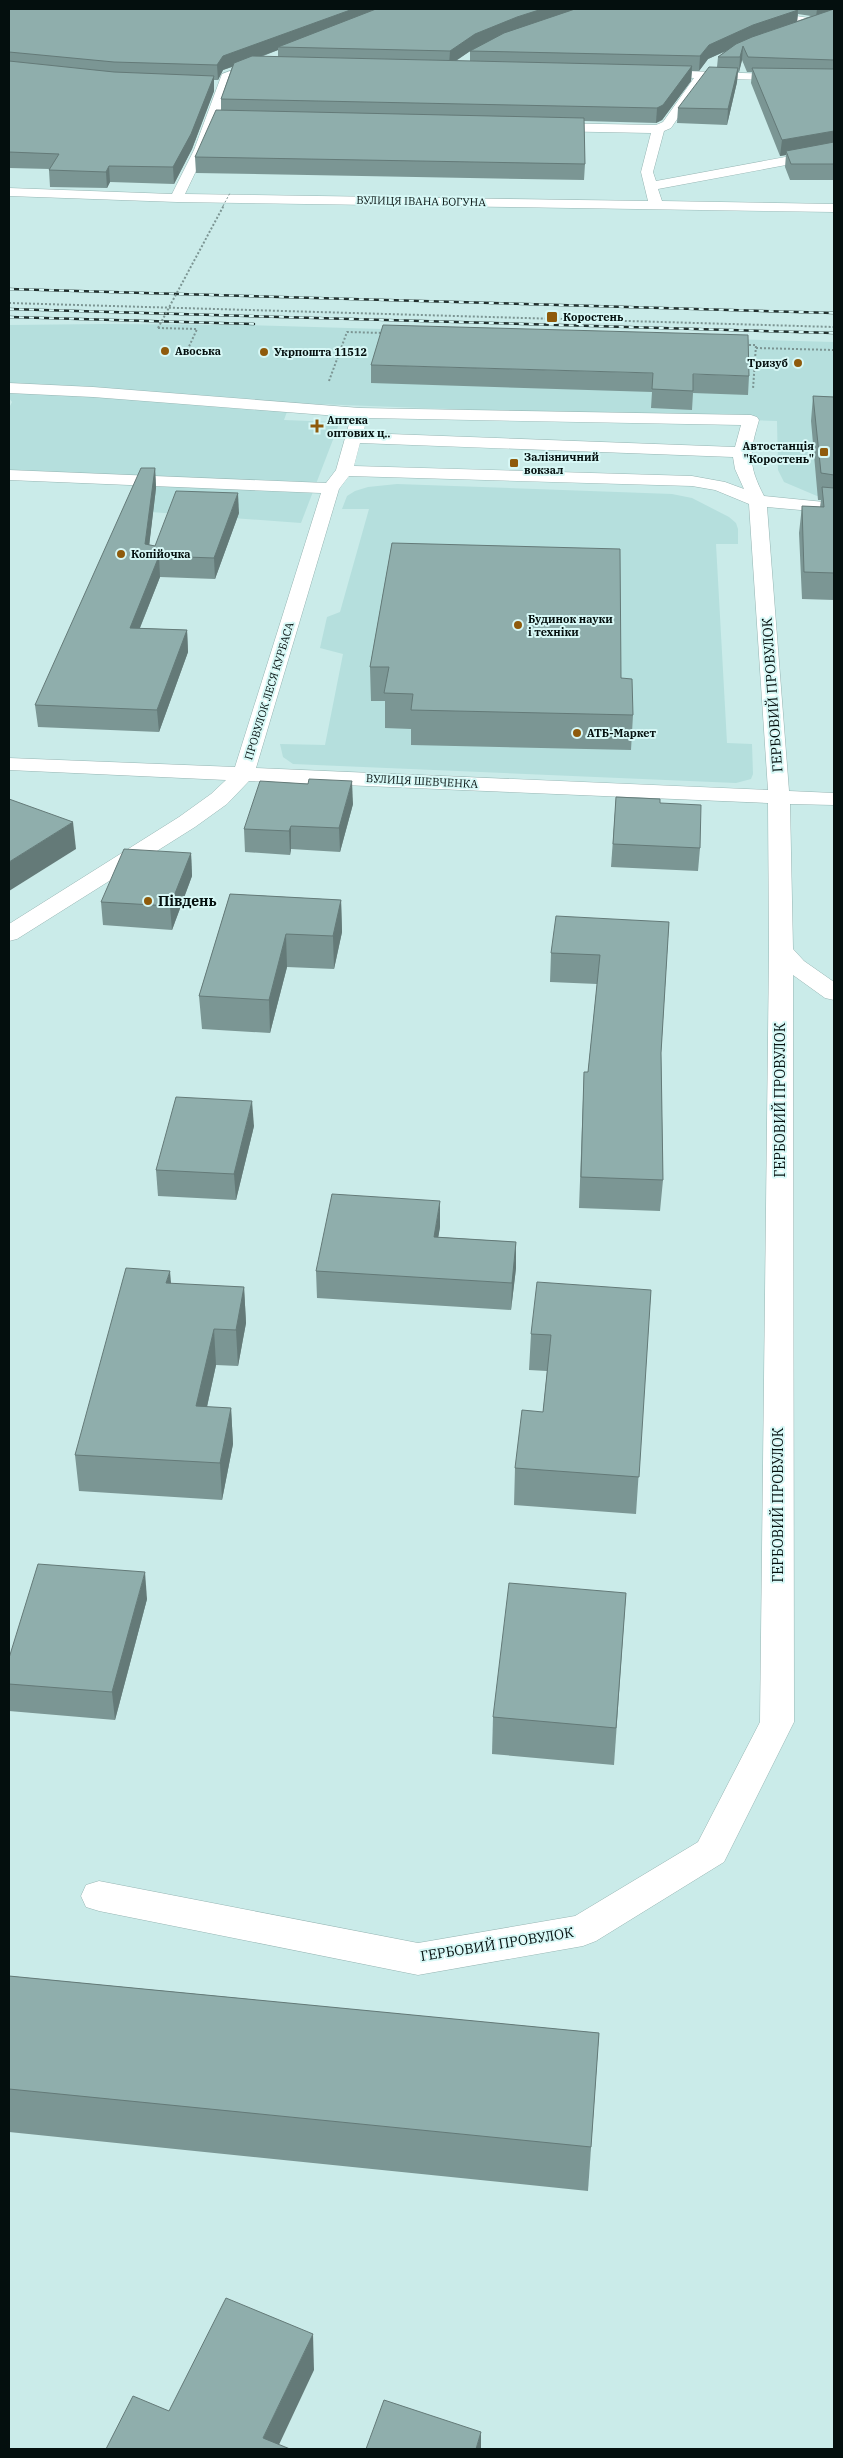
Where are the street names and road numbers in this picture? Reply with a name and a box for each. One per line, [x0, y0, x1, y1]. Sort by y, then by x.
street label: ВУЛИЦЯ ІВАНА БОГУНА [356, 193, 486, 209]
street label: ГЕРБОВИЙ ПРОВУЛОК [758, 617, 786, 773]
street label: ПРОВУЛОК ЛЕСЯ КУРБАСА [241, 620, 297, 762]
street label: ВУЛИЦЯ ШЕВЧЕНКА [366, 771, 479, 791]
street label: ГЕРБОВИЙ ПРОВУЛОК [771, 1022, 789, 1177]
street label: ГЕРБОВИЙ ПРОВУЛОК [769, 1427, 787, 1582]
street label: ГЕРБОВИЙ ПРОВУЛОК [419, 1923, 575, 1965]

